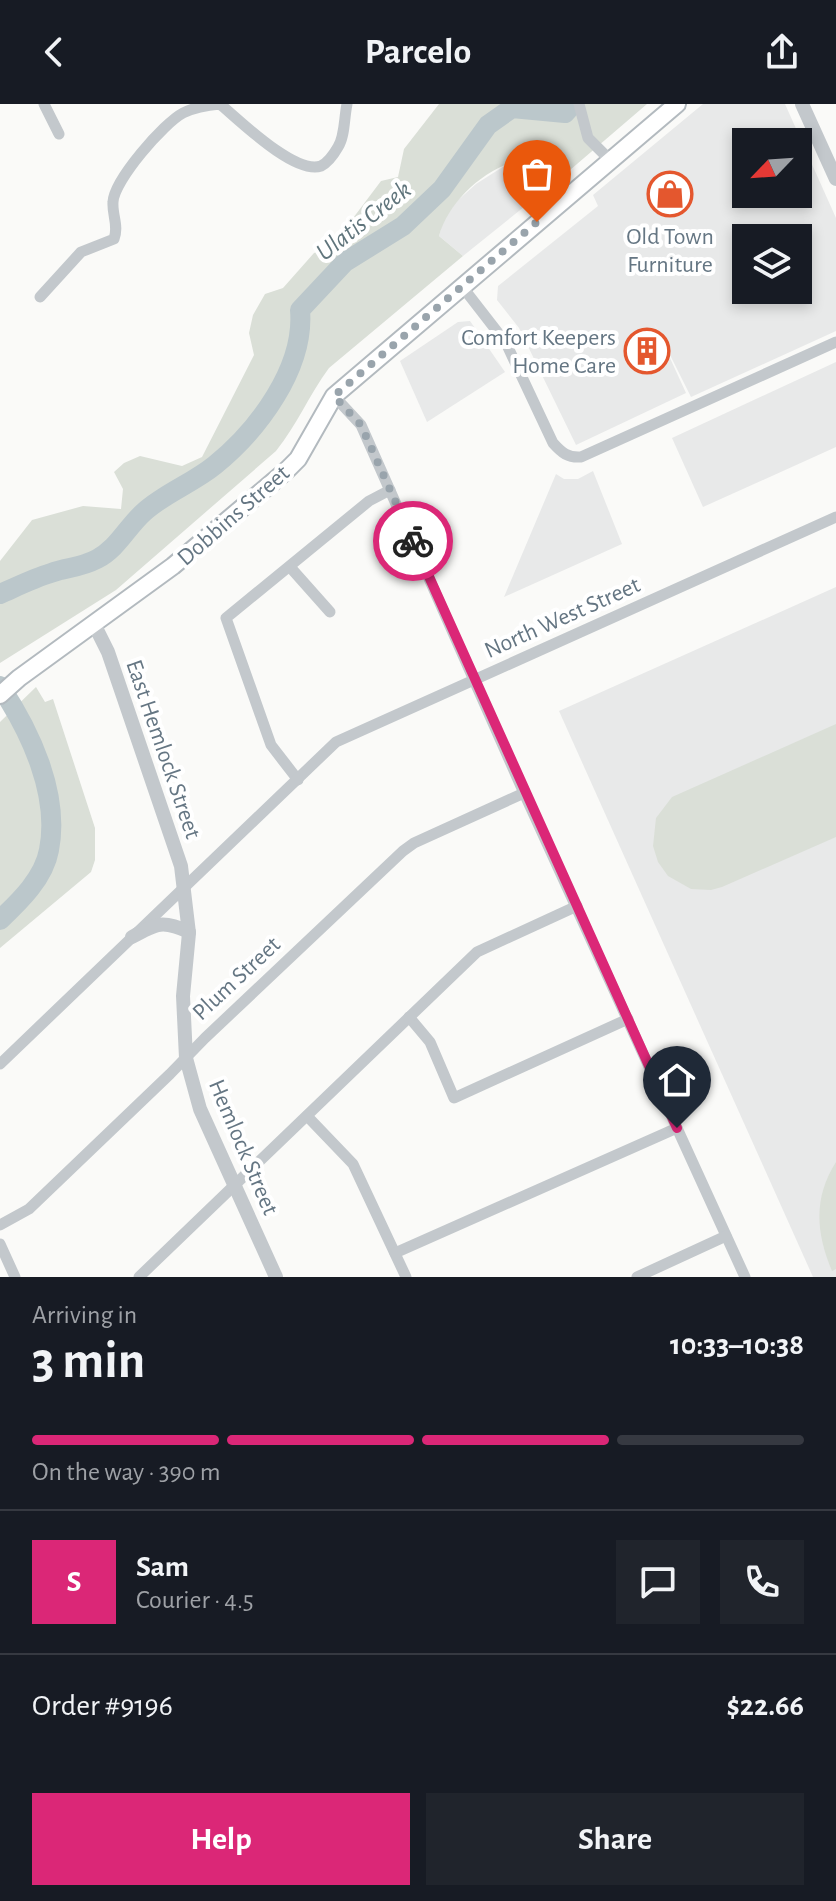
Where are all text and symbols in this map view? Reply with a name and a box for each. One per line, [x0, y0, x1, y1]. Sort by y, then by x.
icon: back [32, 30, 76, 74]
icon: share [760, 30, 804, 74]
text: Parcelo [365, 34, 471, 70]
north arrow [732, 128, 812, 208]
map controls [732, 128, 812, 304]
pin [503, 140, 571, 222]
icon: bag [515, 152, 559, 196]
shop icon: Old Town Furniture [646, 170, 694, 218]
water label: Ulatis Creek [311, 176, 416, 266]
button: layers [732, 224, 812, 304]
place label: Old Town Furniture [626, 225, 714, 277]
place label: Comfort Keepers Home Care [461, 326, 616, 378]
building icon: Comfort Keepers Home Care [623, 327, 671, 375]
street label: Dobbins Street [173, 461, 294, 571]
courier [373, 501, 453, 581]
icon: bike [391, 519, 435, 563]
street label: North West Street [481, 573, 644, 663]
street label: East Hemlock Street [121, 657, 205, 842]
street label: Plum Street [188, 932, 285, 1025]
pin [643, 1046, 711, 1128]
icon: home [655, 1058, 699, 1102]
street label: Hemlock Street [204, 1076, 282, 1219]
text: Arriving in [32, 1302, 137, 1328]
text: 10:33–10:38 [670, 1330, 804, 1360]
text: 3 min [32, 1335, 145, 1387]
text: On the way · 390 m [32, 1459, 220, 1485]
button: chat [616, 1540, 700, 1624]
button: phone [720, 1540, 804, 1624]
text: Sam [136, 1552, 189, 1582]
text: S [67, 1567, 81, 1597]
text: Courier · 4.5 [136, 1587, 254, 1613]
text: Order #9196 [32, 1691, 173, 1721]
text: $22.66 [726, 1691, 804, 1721]
button: Help [32, 1793, 410, 1885]
button: Share [426, 1793, 804, 1885]

